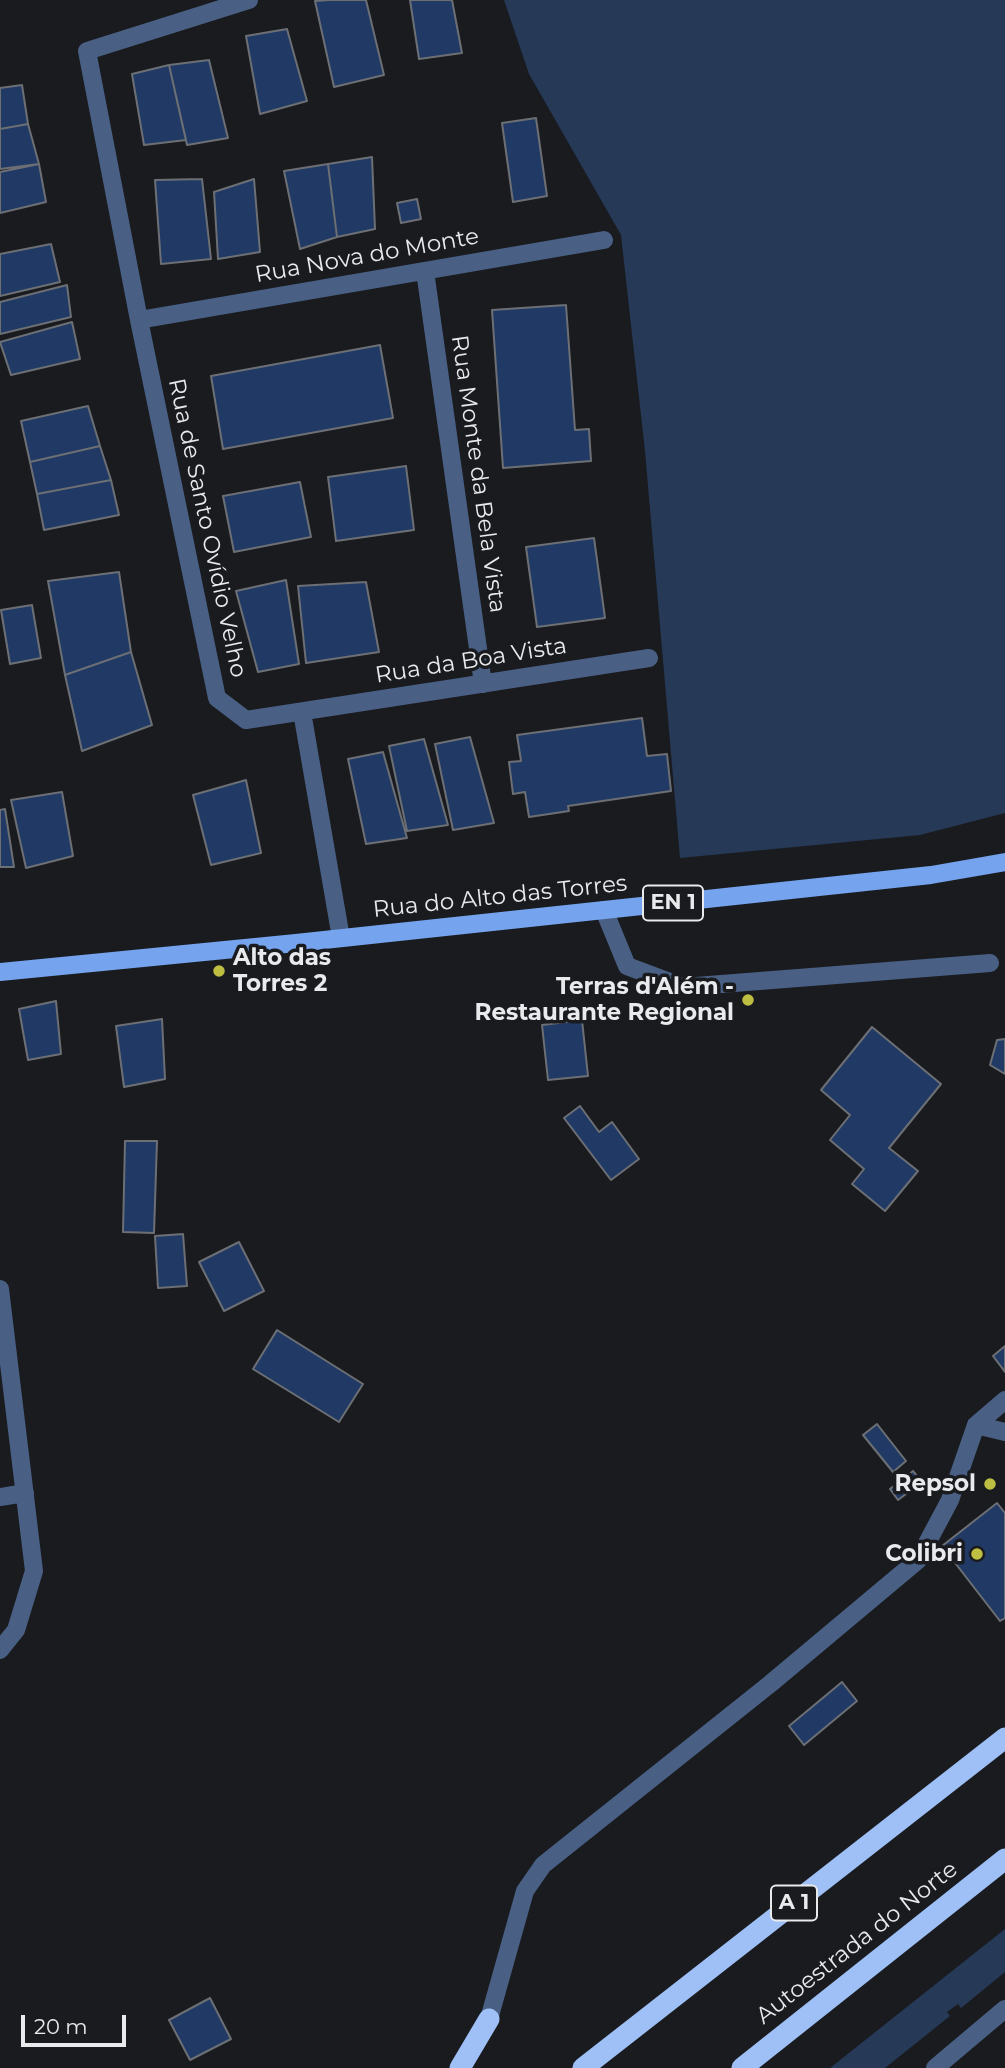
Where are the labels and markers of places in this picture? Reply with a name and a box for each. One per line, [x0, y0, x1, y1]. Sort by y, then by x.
place label: Alto das Torres 2 [233, 944, 331, 998]
marker: Alto das Torres 2 [211, 963, 227, 979]
place label: Terras d'Além - Restaurante Regional [475, 973, 734, 1027]
marker: Terras d'Além - Restaurante Regional [740, 992, 756, 1008]
place label: Repsol [895, 1470, 976, 1498]
marker: Repsol [982, 1476, 998, 1492]
place label: Colibri [885, 1540, 963, 1568]
marker: Colibri [969, 1546, 985, 1562]

